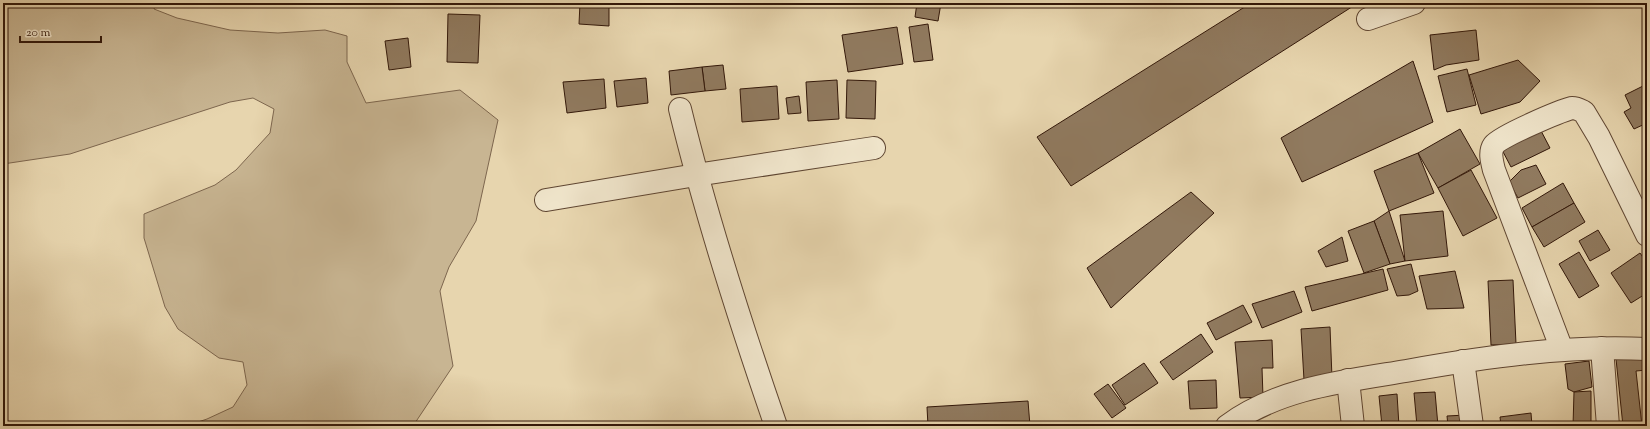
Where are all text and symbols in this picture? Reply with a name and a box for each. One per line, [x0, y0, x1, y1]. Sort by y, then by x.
scale bar [20, 18, 101, 44]
text: 20 m [26, 24, 51, 42]

